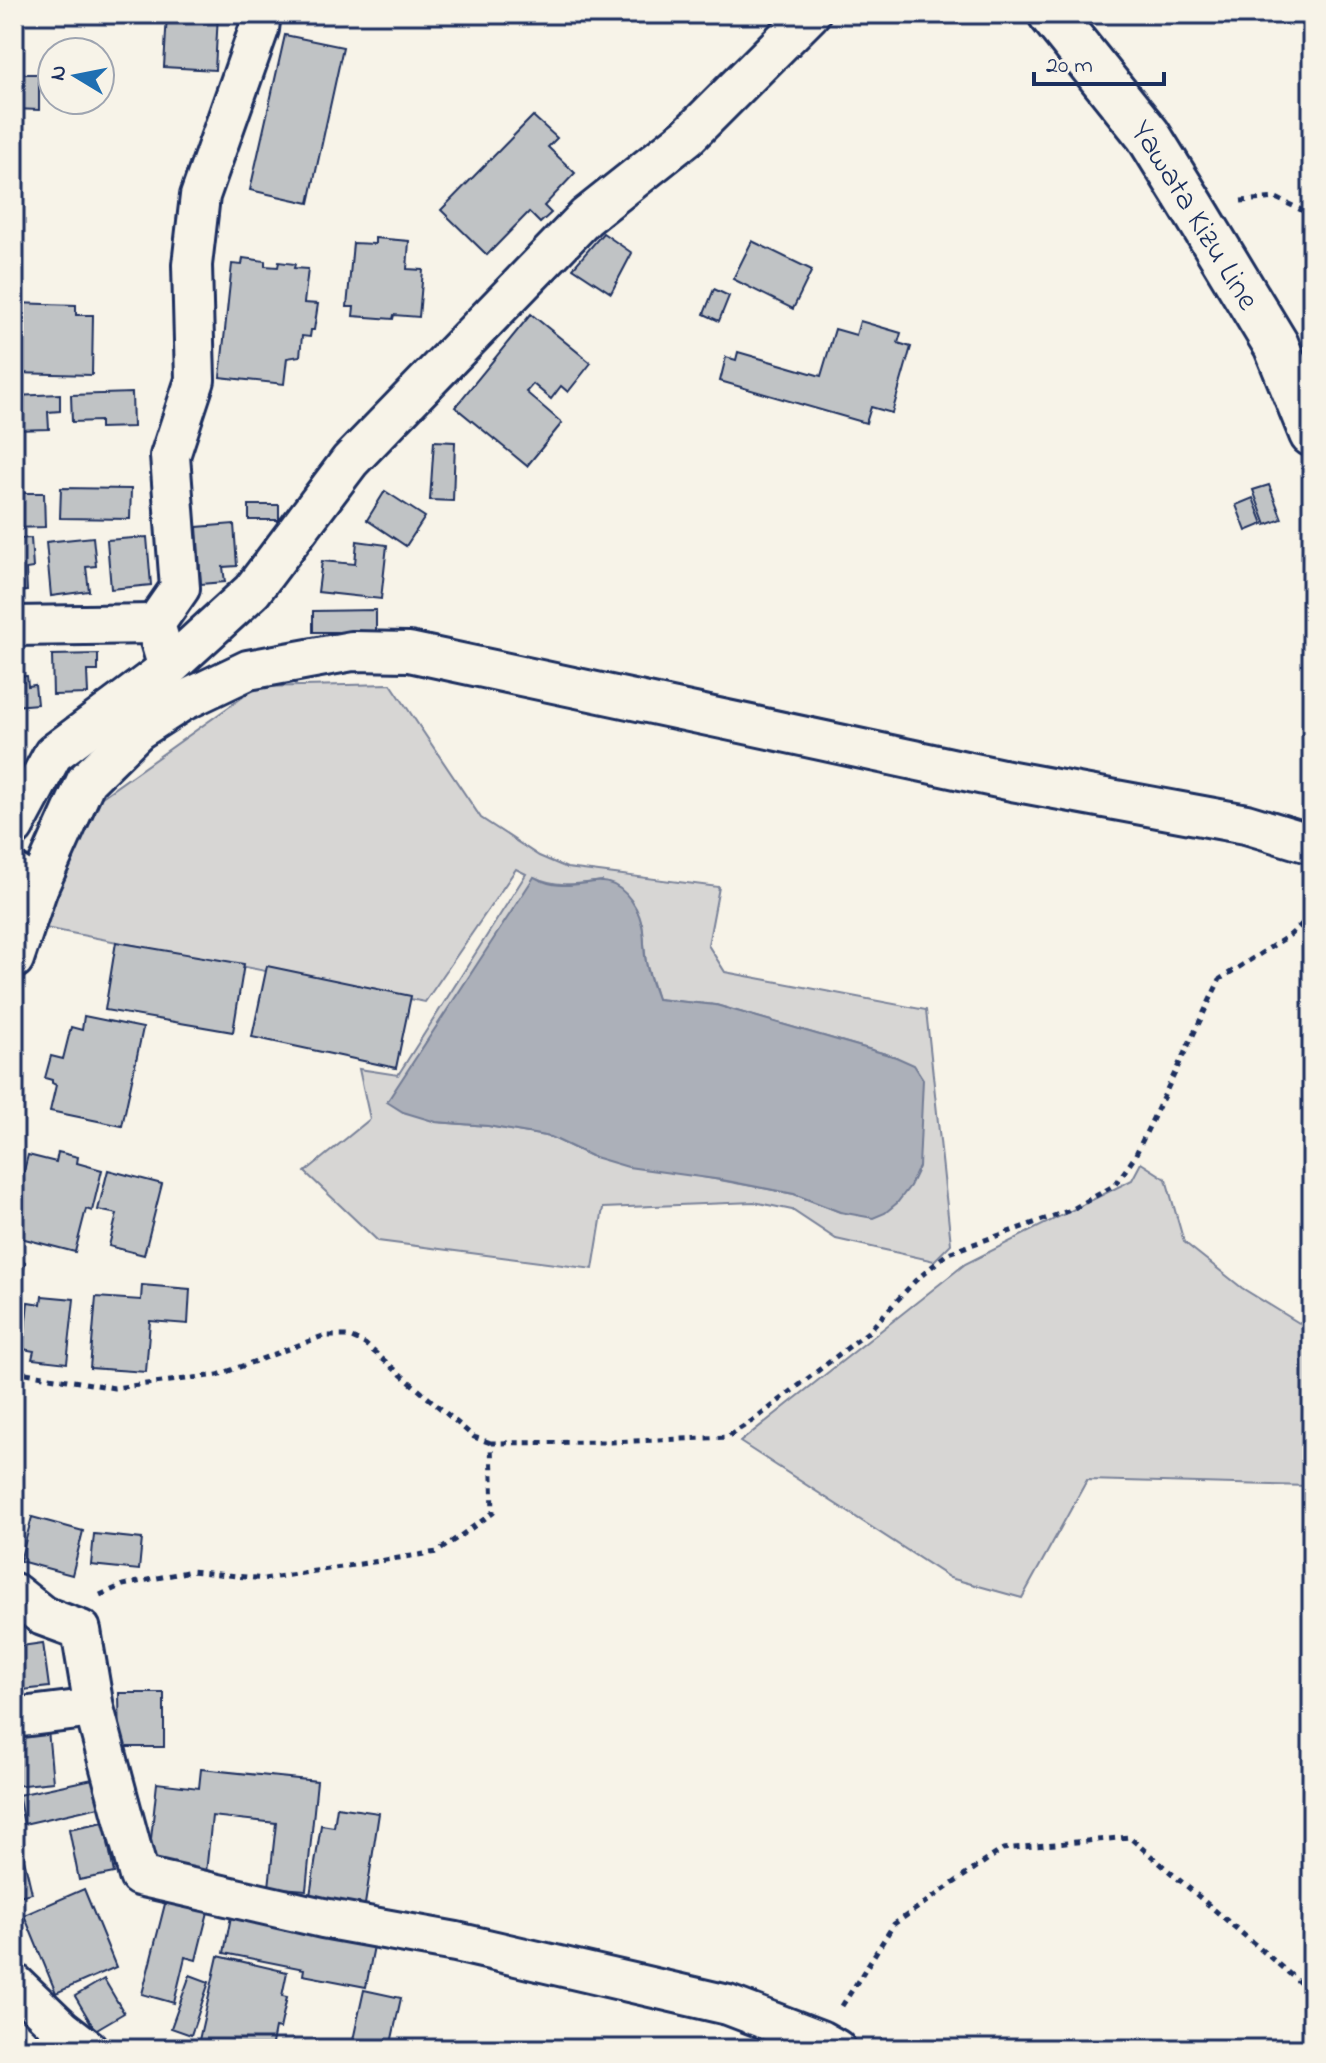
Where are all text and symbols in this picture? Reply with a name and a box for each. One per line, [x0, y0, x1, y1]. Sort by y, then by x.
north arrow [36, 36, 116, 116]
scale bar [1034, 36, 1164, 86]
text: 20 m [1046, 49, 1093, 84]
text: N [42, 63, 76, 83]
street label: Yawata Kizu Line [1118, 111, 1270, 321]

